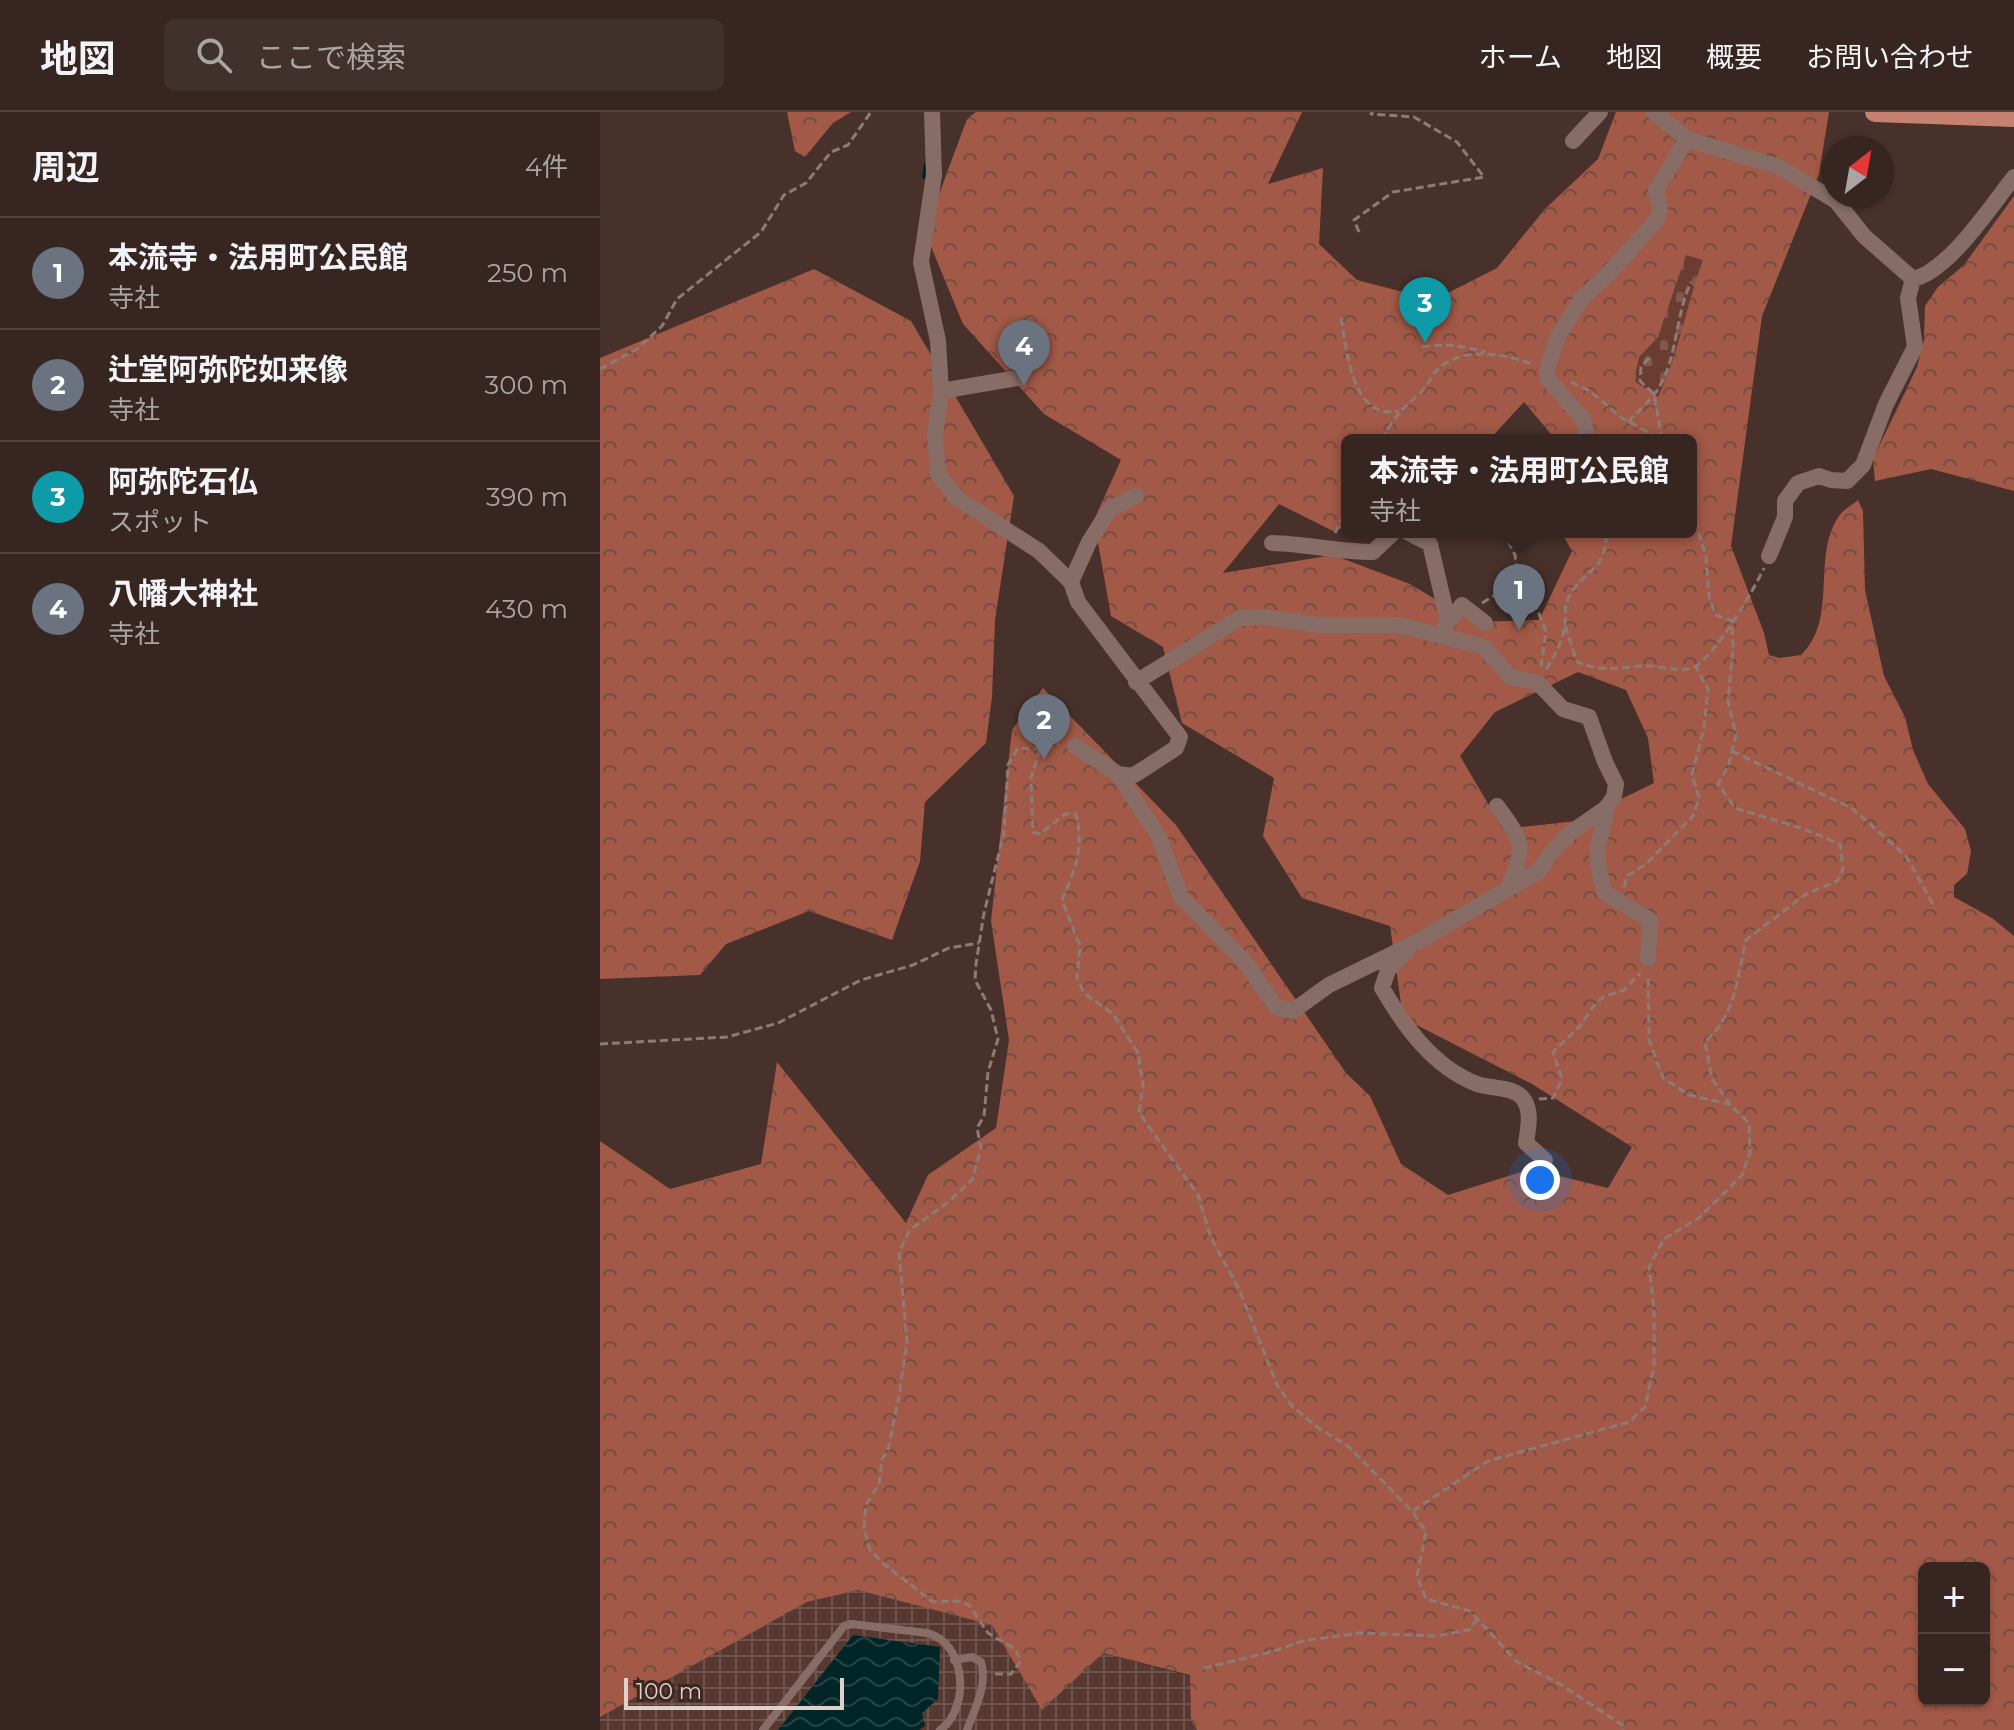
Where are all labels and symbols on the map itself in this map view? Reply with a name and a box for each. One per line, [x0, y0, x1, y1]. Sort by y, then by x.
north arrow [1822, 136, 1894, 208]
pin: 3 [1399, 277, 1451, 343]
pin: 4 [998, 320, 1050, 386]
pin: 1 [1493, 564, 1545, 630]
pin: 2 [1018, 694, 1070, 760]
your location [1520, 1160, 1560, 1200]
scale bar [624, 1674, 844, 1710]

